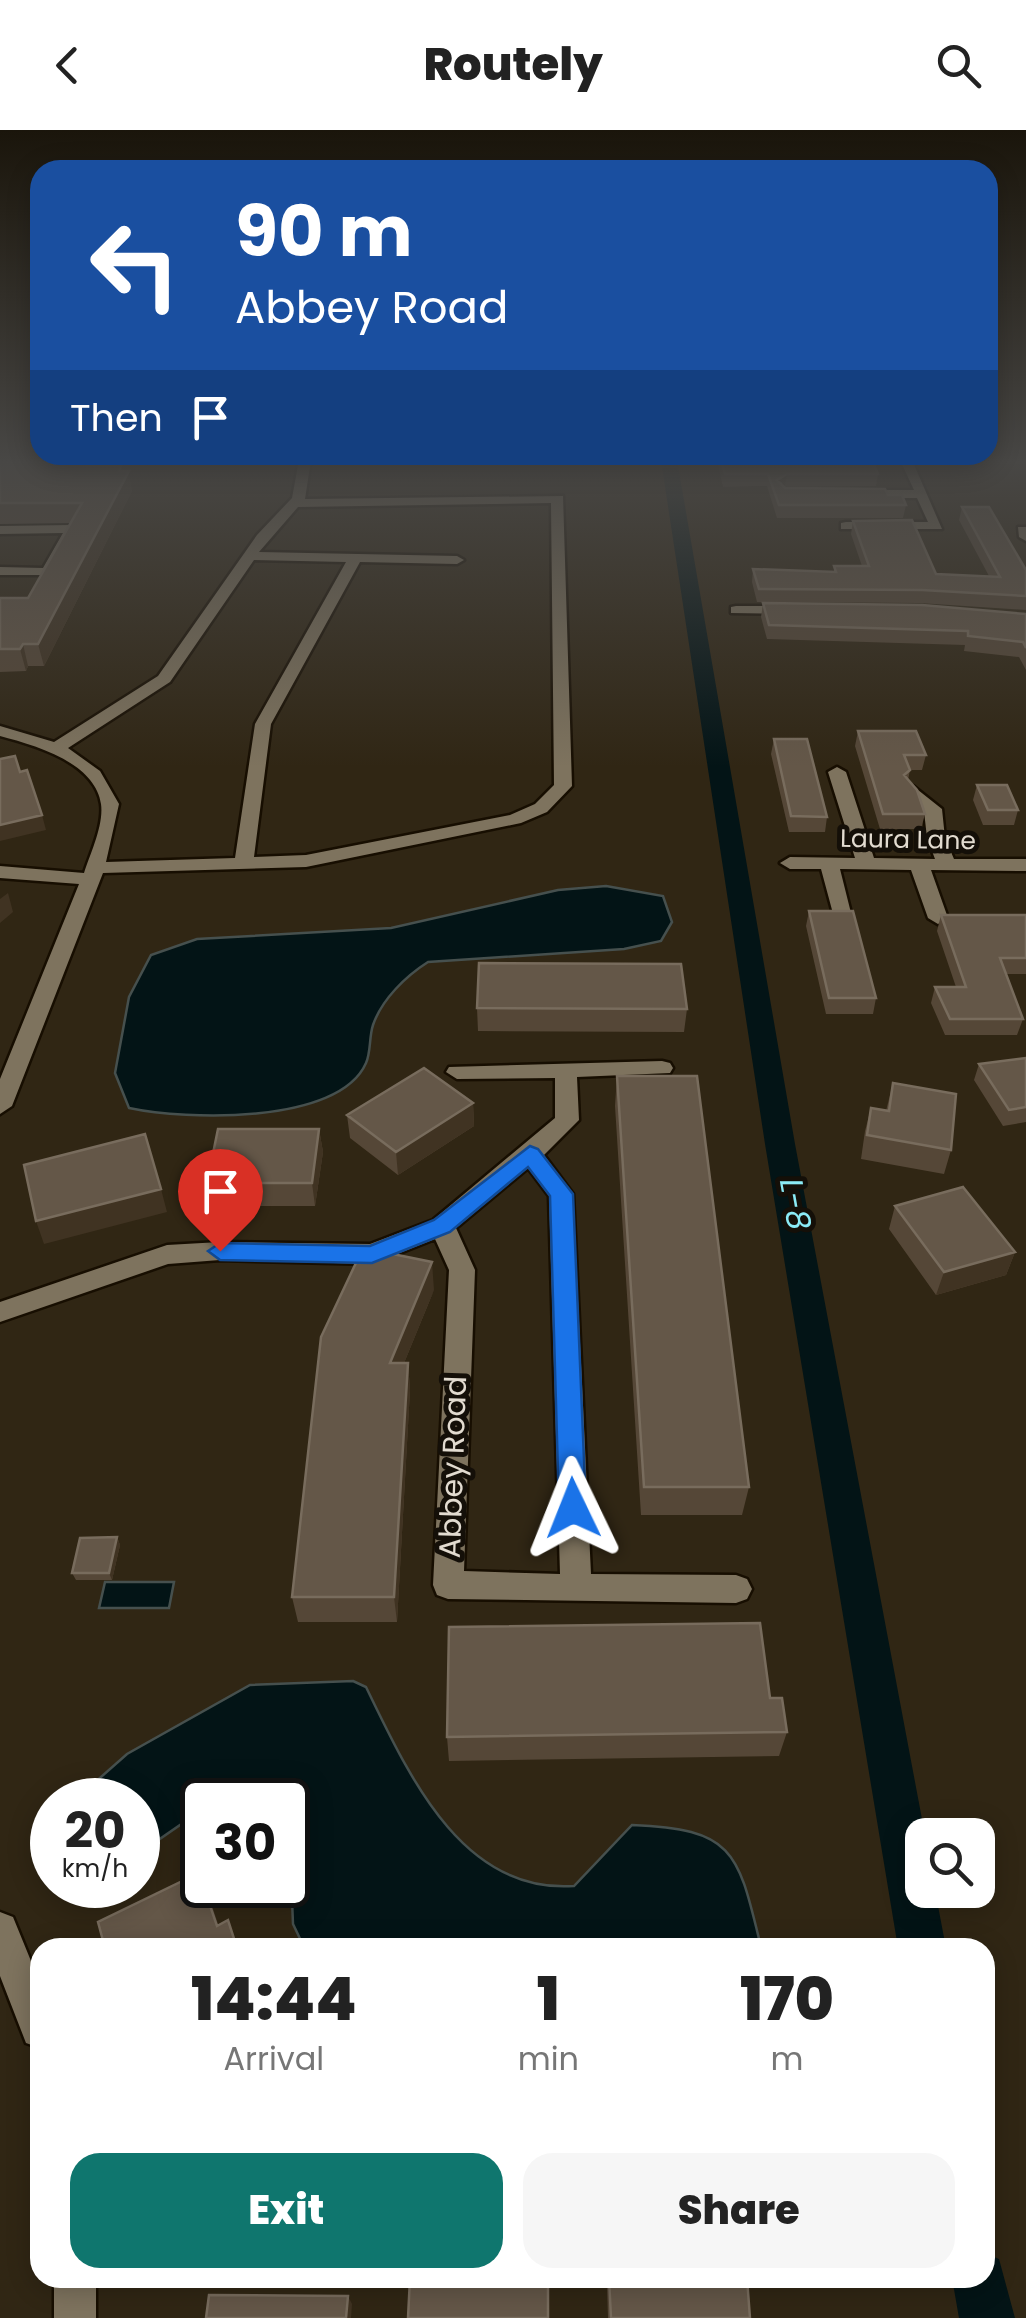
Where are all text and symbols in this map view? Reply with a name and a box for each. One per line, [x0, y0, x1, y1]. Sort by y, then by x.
text: Routely [423, 33, 603, 96]
icon: back [40, 38, 95, 93]
icon: search [931, 38, 986, 93]
text: 90 m [235, 182, 413, 281]
icon: left [70, 200, 200, 330]
text: Abbey Road [235, 276, 508, 339]
icon: arrive [183, 390, 238, 445]
text: Then [70, 391, 163, 444]
street label: Laura Lane [840, 821, 976, 858]
pin [178, 1149, 263, 1252]
icon: arrive [193, 1164, 248, 1219]
water label: L-8 [769, 1175, 822, 1233]
street label: Abbey Road [428, 1375, 477, 1559]
position arrow [521, 1456, 625, 1560]
speed limit sign: 30 [180, 1778, 310, 1908]
text: 20 [64, 1795, 126, 1866]
map controls [905, 1818, 995, 1908]
button: search [905, 1818, 995, 1908]
text: km/h [62, 1851, 128, 1886]
text: 14:44 [191, 1957, 357, 2041]
text: 1 [537, 1957, 560, 2041]
text: 170 [740, 1957, 834, 2041]
text: Arrival [223, 2036, 324, 2081]
text: min [518, 2036, 579, 2081]
text: m [770, 2036, 803, 2081]
button: Exit [70, 2153, 503, 2268]
button: Share [523, 2153, 955, 2268]

